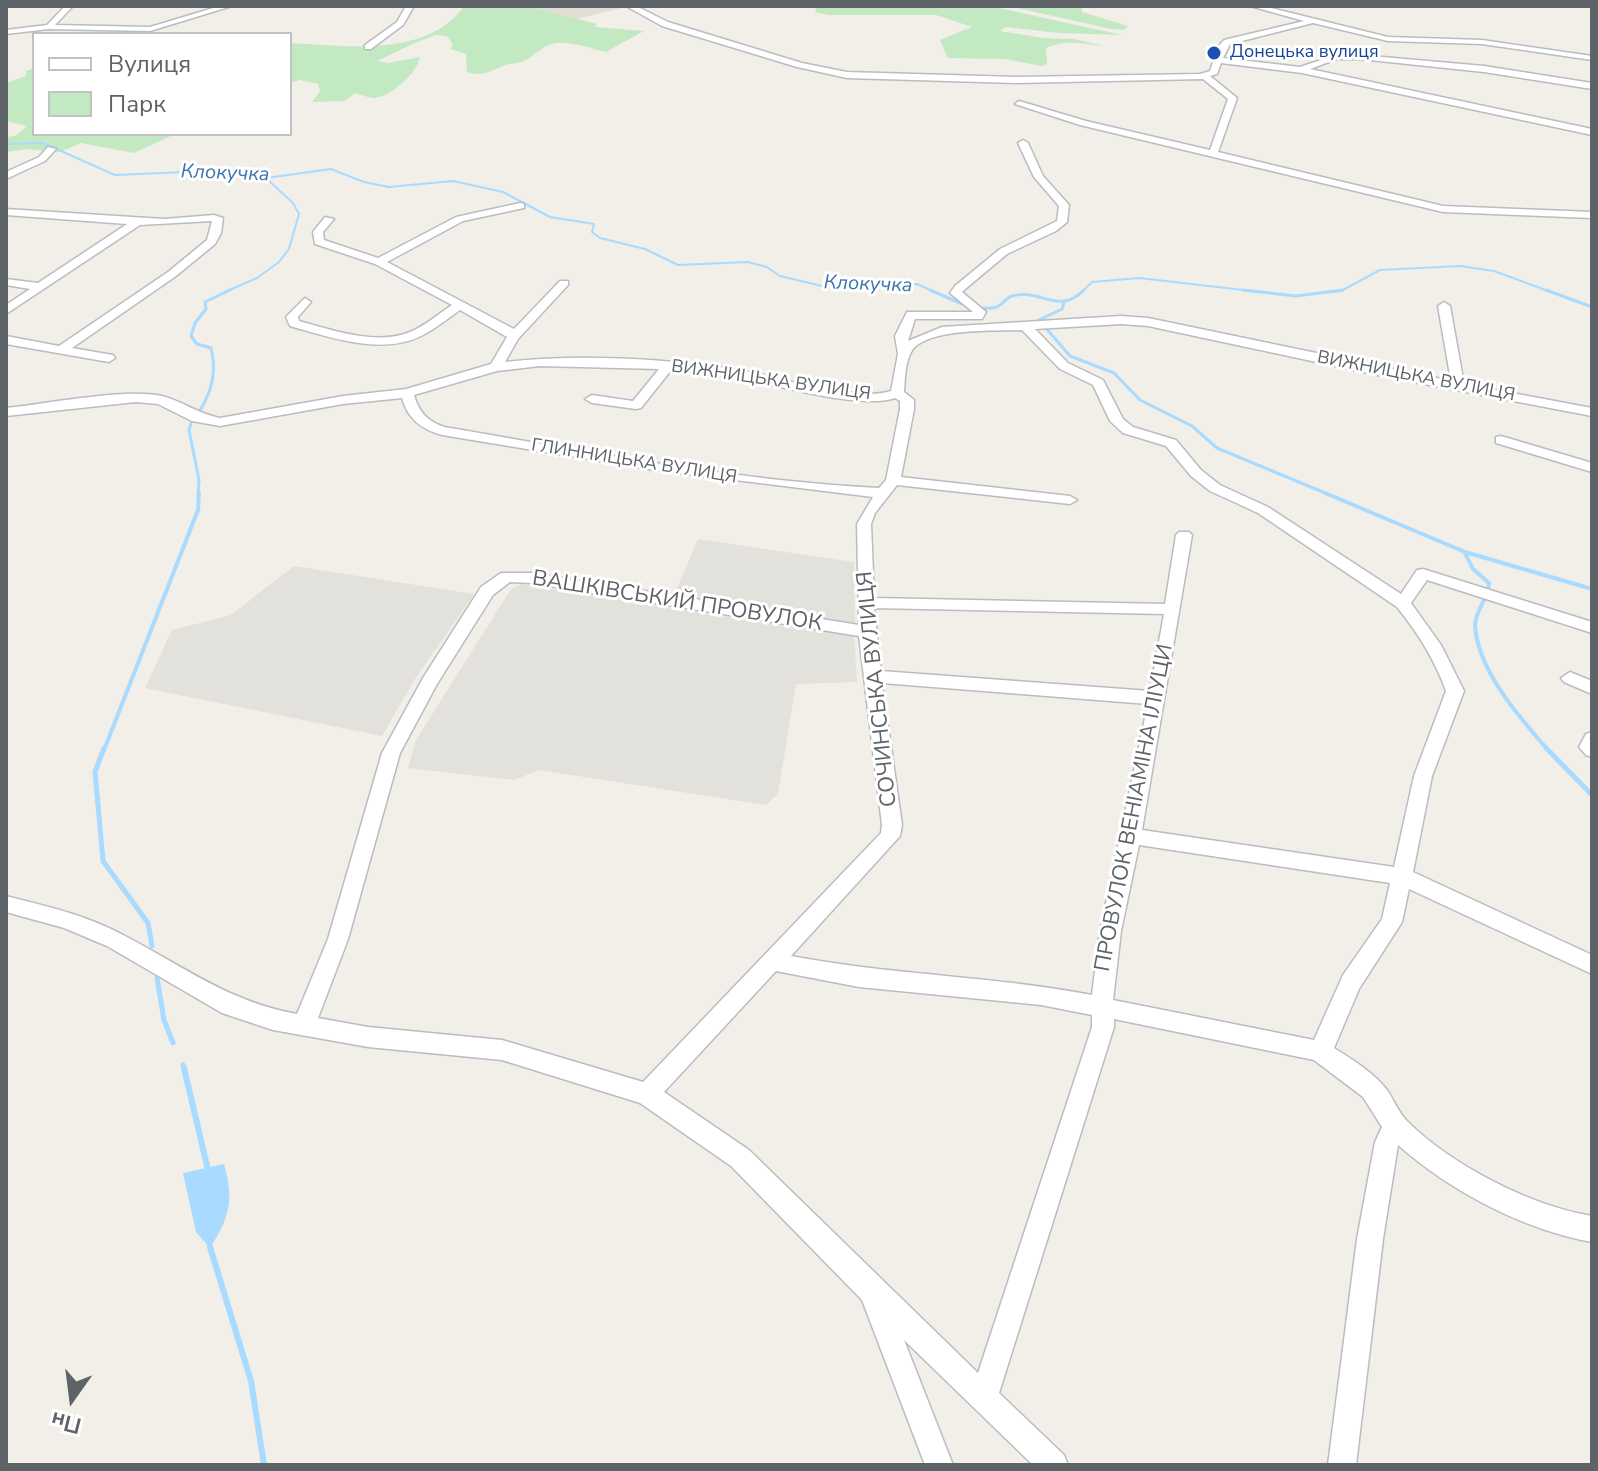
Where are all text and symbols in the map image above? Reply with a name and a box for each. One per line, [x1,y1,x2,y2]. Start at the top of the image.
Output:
legend [32,32,292,136]
place label: Донецька вулиця [1230,42,1379,64]
marker: Донецька вулиця [1205,44,1223,62]
text: Вулиця [108,48,191,80]
text: Парк [108,88,166,120]
water label: Клокучка [180,160,270,188]
water label: Клокучка [823,271,913,299]
street label: ВИЖНИЦЬКА ВУЛИЦЯ [1315,347,1517,407]
street label: ВИЖНИЦЬКА ВУЛИЦЯ [670,356,872,406]
street label: ГЛИННИЦЬКА ВУЛИЦЯ [530,435,738,489]
street label: ВАШКІВСЬКИЙ ПРОВУЛОК [530,566,824,638]
street label: СОЧИНСЬКА ВУЛИЦЯ [852,570,904,808]
street label: ПРОВУЛОК ВЕНІАМІНА ІЛІУЦИ [1090,642,1180,974]
north arrow [32,1359,112,1439]
text: Пн [48,1404,85,1441]

